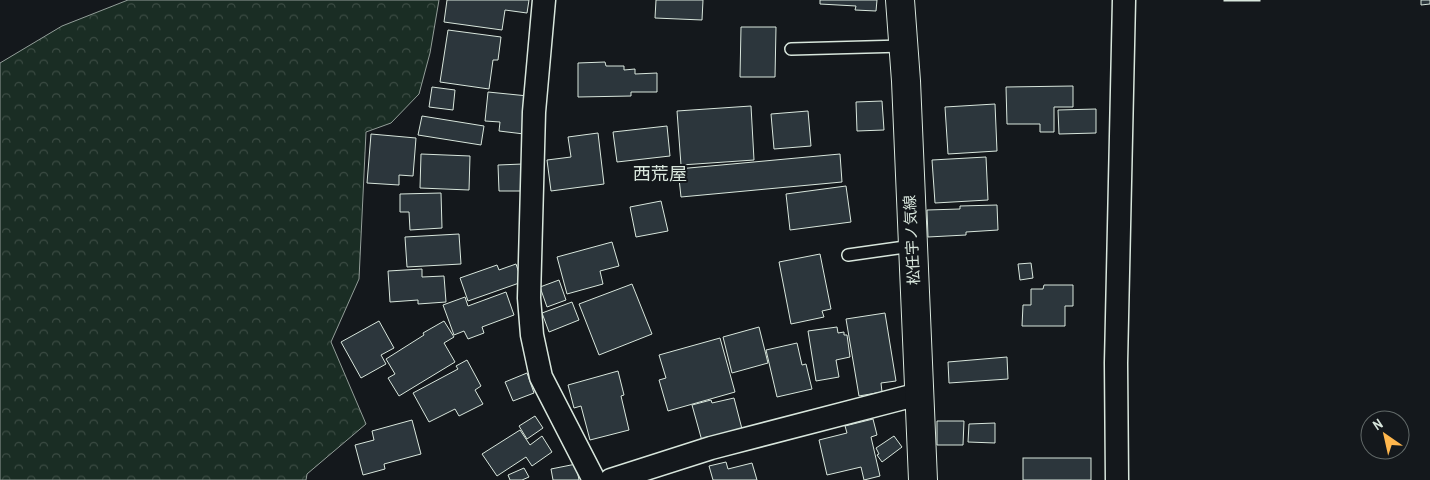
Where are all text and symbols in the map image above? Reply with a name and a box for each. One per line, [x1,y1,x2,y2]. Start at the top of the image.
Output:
district label: 西荒屋 [633,161,687,186]
street label: 松任宇ノ気線 [899,195,924,286]
north arrow [1360,410,1410,460]
text: N [1369,414,1386,434]

